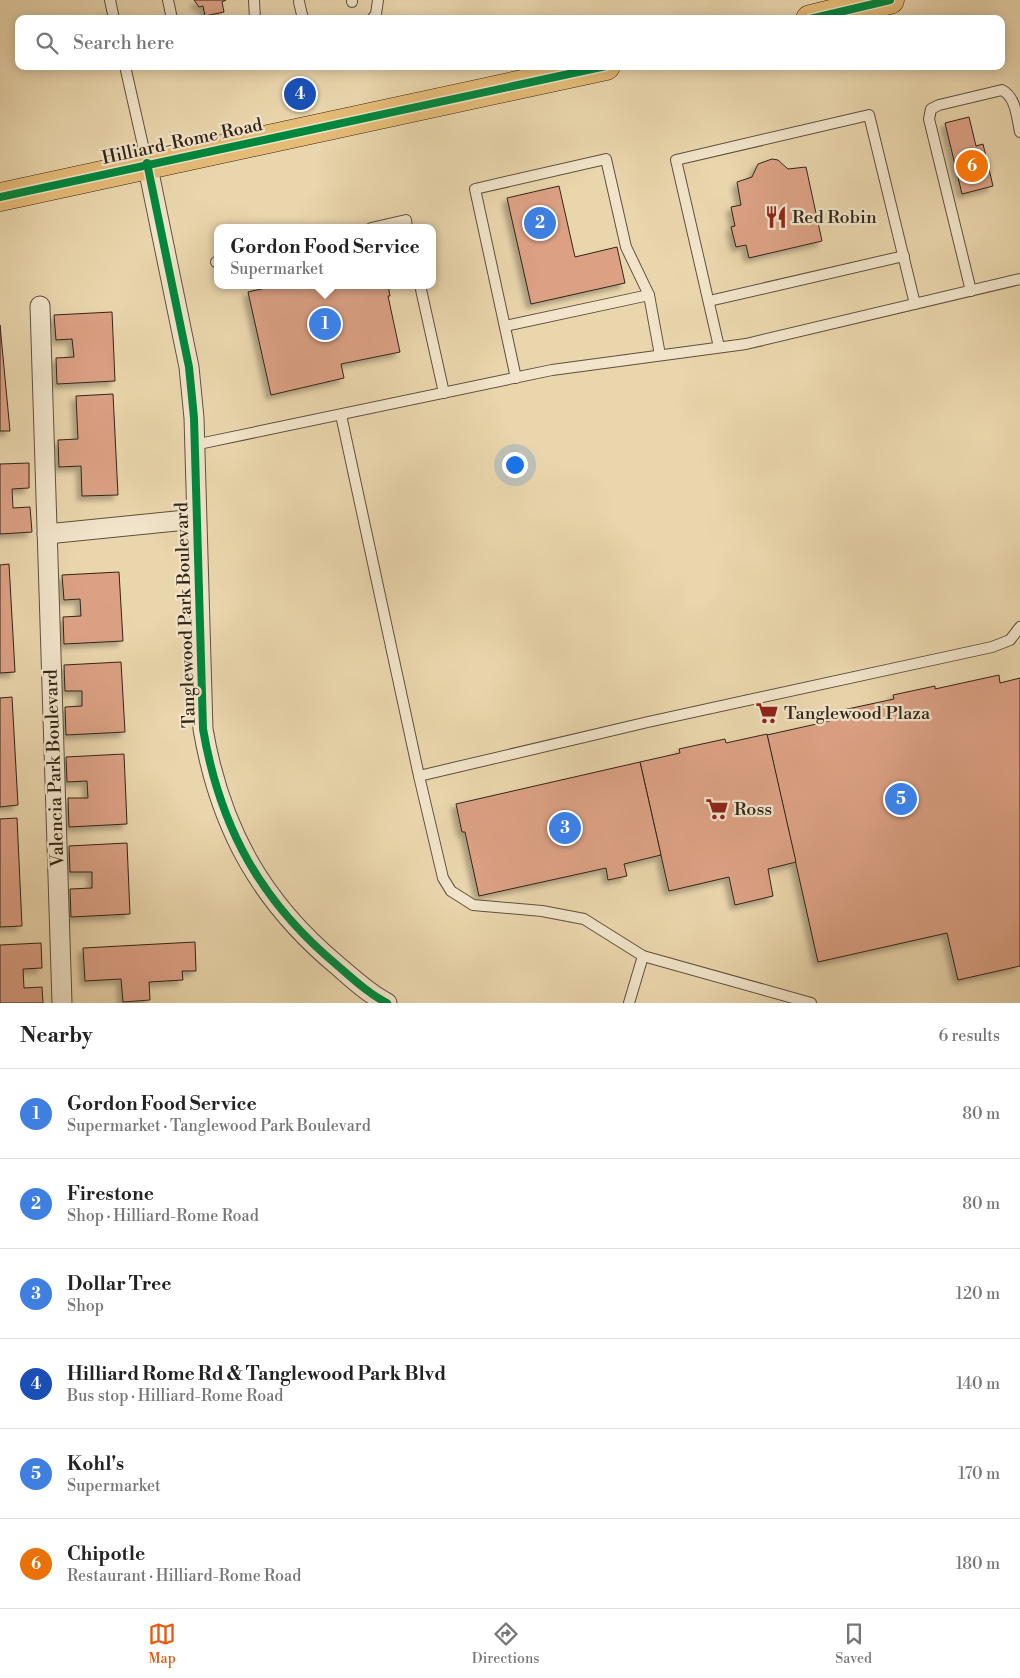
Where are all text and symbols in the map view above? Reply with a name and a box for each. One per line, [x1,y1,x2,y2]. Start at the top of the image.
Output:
search box [15,15,1005,70]
icon: search [33,29,61,57]
text: Search here [73,31,174,55]
pin: 4 [284,75,316,113]
street label: Hilliard-Rome Road [100,113,265,170]
pin: 6 [956,147,988,185]
pin: 2 [524,204,556,242]
restaurant icon: Red Robin [763,204,789,230]
place label: Red Robin [792,206,877,229]
popup [214,224,436,289]
text: Gordon Food Service [230,235,420,259]
text: Supermarket [230,259,324,279]
pin: 1 [309,305,341,343]
your location [502,452,528,478]
street label: Tanglewood Park Boulevard [170,501,201,728]
street label: Valencia Park Boulevard [40,668,69,868]
supermarket icon: Tanglewood Plaza [754,700,780,726]
place label: Tanglewood Plaza [784,702,931,725]
pin: 5 [885,780,917,818]
supermarket icon: Ross [704,796,730,822]
place label: Ross [734,798,772,821]
pin: 3 [549,809,581,847]
text: Nearby [20,1023,93,1049]
text: 6 results [939,1026,1000,1046]
text: Gordon Food Service [67,1092,257,1116]
text: 1 [32,1104,40,1124]
text: 80 m [962,1104,1000,1124]
text: Supermarket · Tanglewood Park Boulevard [67,1116,371,1136]
text: Firestone [67,1182,154,1206]
text: 2 [31,1194,41,1214]
text: 80 m [962,1194,1000,1214]
text: Shop · Hilliard-Rome Road [67,1206,259,1226]
text: Dollar Tree [67,1272,172,1296]
text: 3 [31,1284,41,1304]
text: 120 m [956,1284,1000,1304]
text: Shop [67,1296,104,1316]
text: Hilliard Rome Rd & Tanglewood Park Blvd [67,1362,446,1386]
text: 4 [31,1374,41,1394]
text: 140 m [956,1374,1000,1394]
text: Bus stop · Hilliard-Rome Road [67,1386,283,1406]
text: Kohl's [67,1452,124,1476]
text: 5 [31,1464,41,1484]
text: 170 m [958,1464,1000,1484]
text: Supermarket [67,1476,161,1496]
text: Chipotle [67,1542,145,1566]
text: 6 [31,1554,41,1574]
text: 180 m [956,1554,1000,1574]
text: Restaurant · Hilliard-Rome Road [67,1566,301,1586]
tab: Map [148,1620,176,1668]
tab: Directions [472,1620,539,1668]
tab: Saved [835,1620,872,1668]

